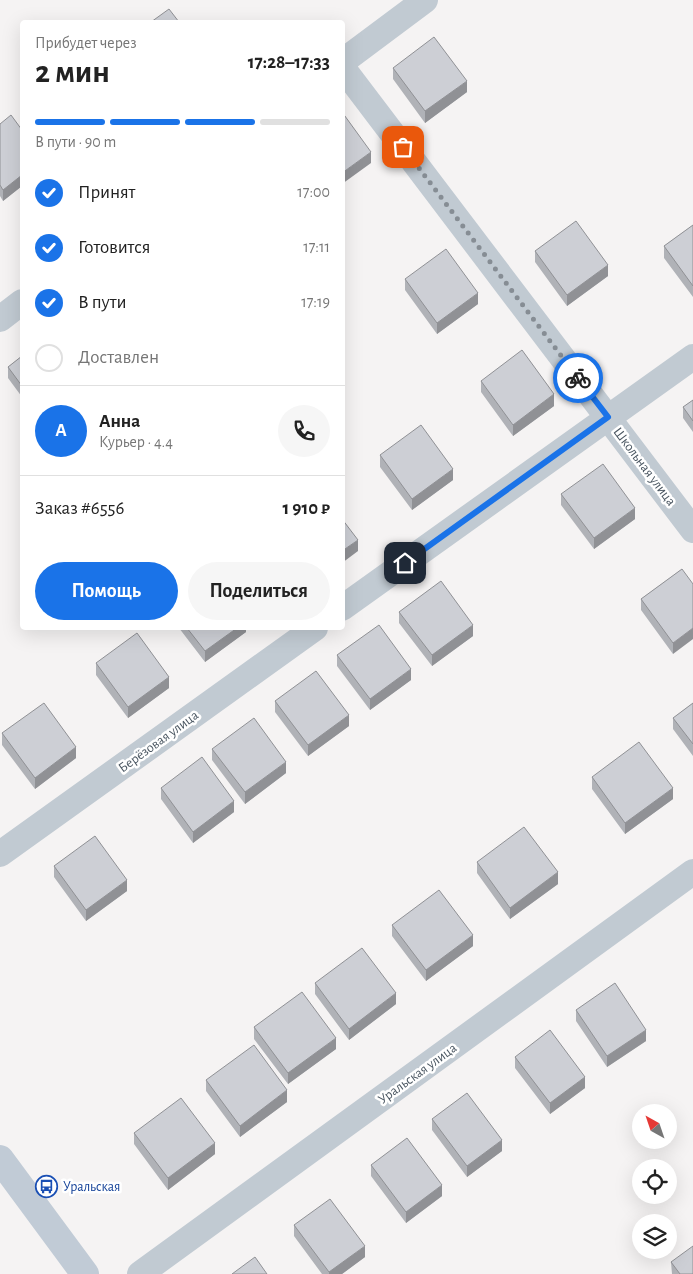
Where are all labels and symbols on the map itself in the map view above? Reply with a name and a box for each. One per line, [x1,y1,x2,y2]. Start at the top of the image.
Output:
pin [382,126,424,168]
courier [553,353,603,403]
street label: Школьная улица [610,425,678,509]
pin [384,542,426,584]
street label: Берёзовая улица [116,708,202,775]
street label: Уральская улица [376,1040,460,1107]
north arrow [632,1104,678,1149]
bus stop icon: Уральская [35,1174,59,1198]
place label: Уральская [63,1180,120,1194]

